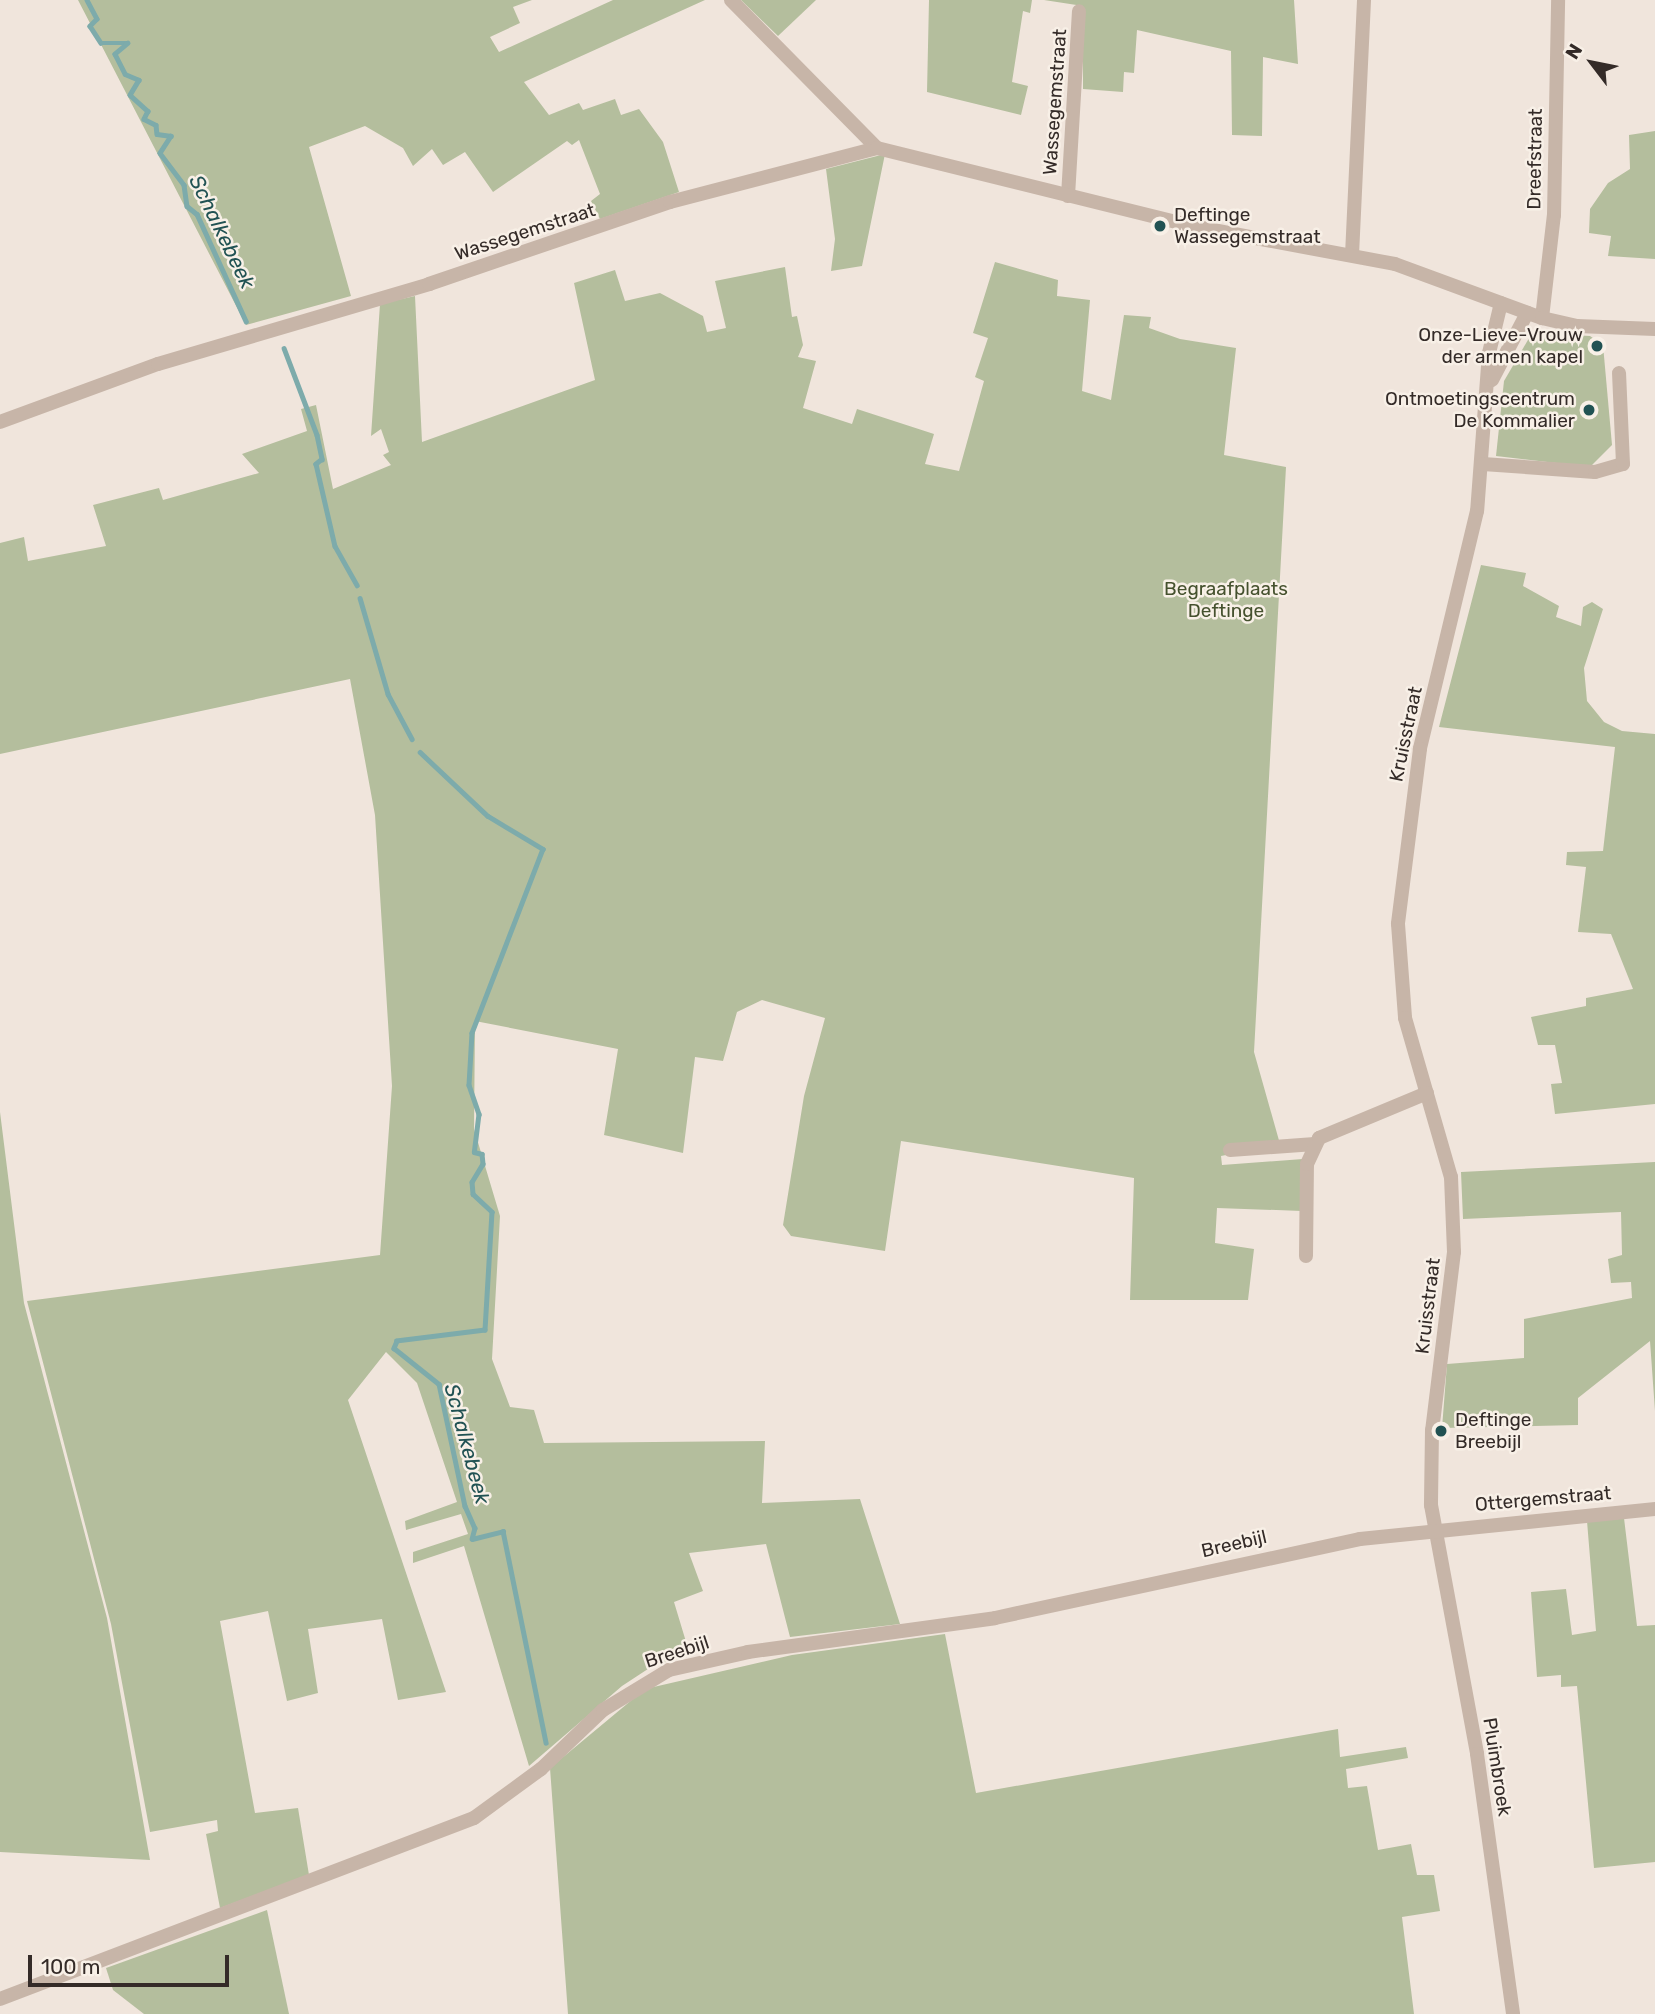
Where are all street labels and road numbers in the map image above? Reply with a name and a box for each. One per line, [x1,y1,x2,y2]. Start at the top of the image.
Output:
street label: Wassegemstraat [1039,28,1071,176]
street label: Dreefstraat [1523,108,1547,210]
street label: Wassegemstraat [452,198,598,266]
street label: Kruisstraat [1385,684,1427,784]
street label: Kruisstraat [1411,1257,1445,1355]
street label: Ottergemstraat [1474,1482,1612,1516]
street label: Breebijl [1199,1525,1269,1563]
street label: Breebijl [642,1631,712,1673]
street label: Pluimbroek [1478,1716,1516,1818]

